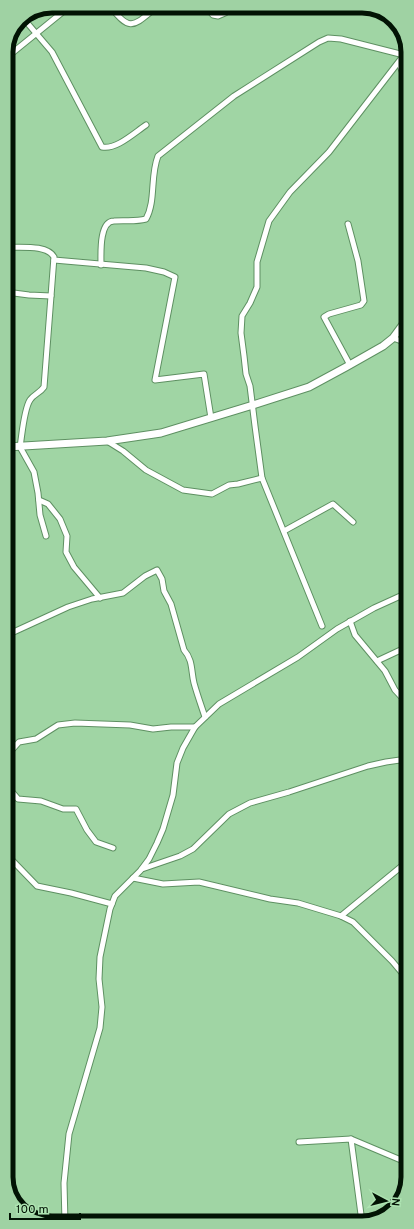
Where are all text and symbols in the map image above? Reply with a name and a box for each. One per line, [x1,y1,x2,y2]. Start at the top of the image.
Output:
north arrow [366,1181,406,1221]
scale bar [10,1195,80,1221]
text: N [388,1197,402,1207]
text: 100 m [16,1202,49,1218]

